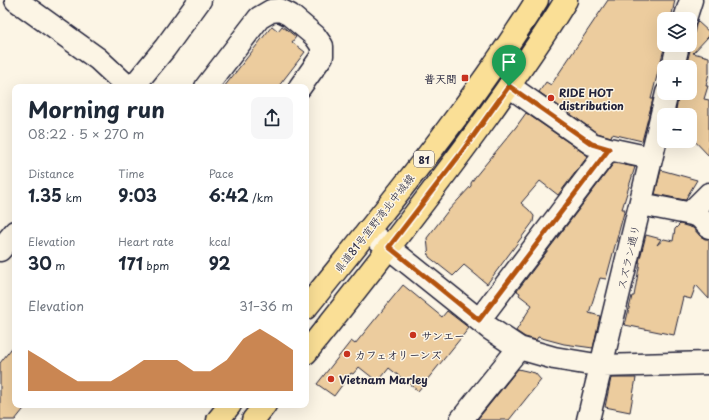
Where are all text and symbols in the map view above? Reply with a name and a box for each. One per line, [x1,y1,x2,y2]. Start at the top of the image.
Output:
map controls [657,12,697,148]
button: layers [657,12,697,52]
pin [492,45,526,86]
icon: arrive [498,51,520,73]
button: + [657,60,697,100]
place label: 普天間 [424,70,457,87]
marker: 普天間 [460,73,470,83]
place label: RIDE HOT distribution [559,84,624,114]
text: Morning run [28,92,165,125]
marker: RIDE HOT distribution [546,93,556,103]
button: share [251,97,293,139]
button: − [657,108,697,148]
text: 08:22 · 5 × 270 m [28,124,144,143]
road number: 81 [414,151,434,167]
text: Distance [28,165,74,182]
text: Time [118,165,144,182]
text: Pace [209,165,233,182]
street label: 県道81号宜野湾北中城線 [330,170,418,276]
text: 1.35 [28,182,62,208]
text: 9:03 [118,182,157,208]
text: 6:42 [209,182,249,208]
text: km [62,189,82,206]
text: /km [249,189,273,206]
street label: スズラン通り [612,223,644,291]
text: Elevation [28,233,75,250]
text: Heart rate [118,233,174,250]
text: kcal [209,233,231,250]
text: 30 [28,250,52,276]
text: 171 [118,250,143,276]
text: 92 [209,250,230,276]
text: m [52,257,65,274]
text: bpm [143,257,169,274]
text: Elevation [28,296,84,315]
text: 31–36 m [239,296,293,315]
place label: サンエー [421,327,465,344]
marker: サンエー [408,330,418,340]
place label: カフェオリーンズ [355,346,441,363]
marker: カフェオリーンズ [342,349,352,359]
place label: Vietnam Marley [339,371,428,388]
marker: Vietnam Marley [326,374,336,384]

